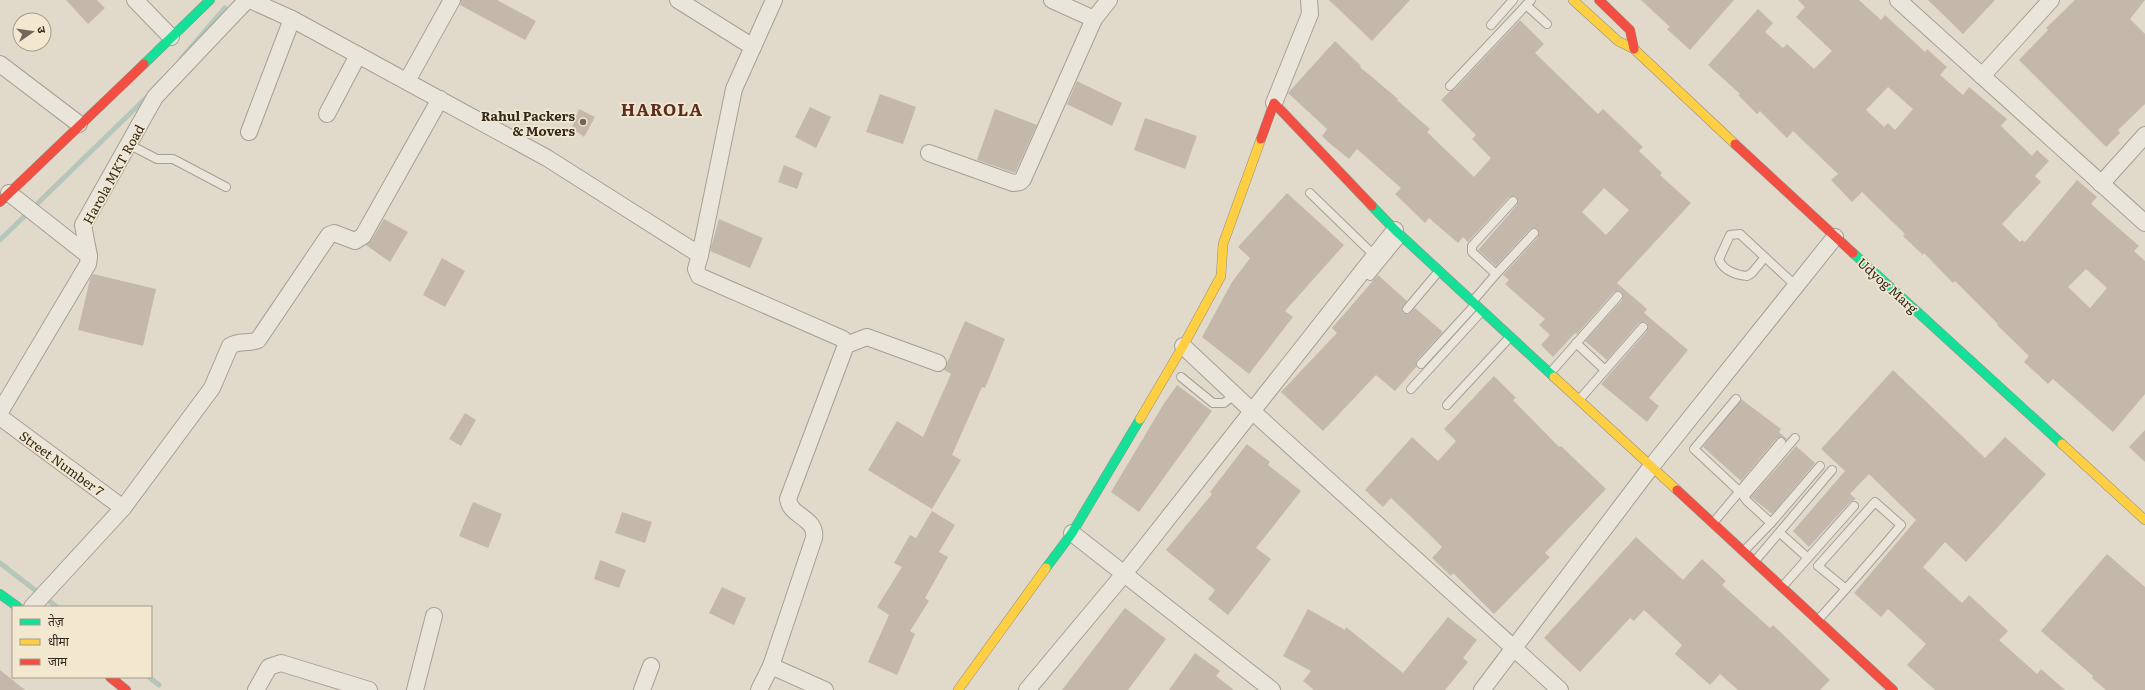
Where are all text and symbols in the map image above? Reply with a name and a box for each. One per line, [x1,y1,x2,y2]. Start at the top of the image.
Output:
north arrow [12,12,52,52]
text: उ [34,25,51,35]
district label: HAROLA [621,96,703,121]
place label: Rahul Packers & Movers [481,106,576,140]
marker: Rahul Packers & Movers [578,117,588,127]
street label: Harola MKT Road [78,121,148,227]
street label: Udyog Marg [1854,253,1923,318]
street label: Street Number 7 [16,426,109,500]
legend [12,606,152,678]
text: तेज़ [48,612,65,630]
text: धीमा [48,632,70,650]
text: जाम [48,652,68,670]

